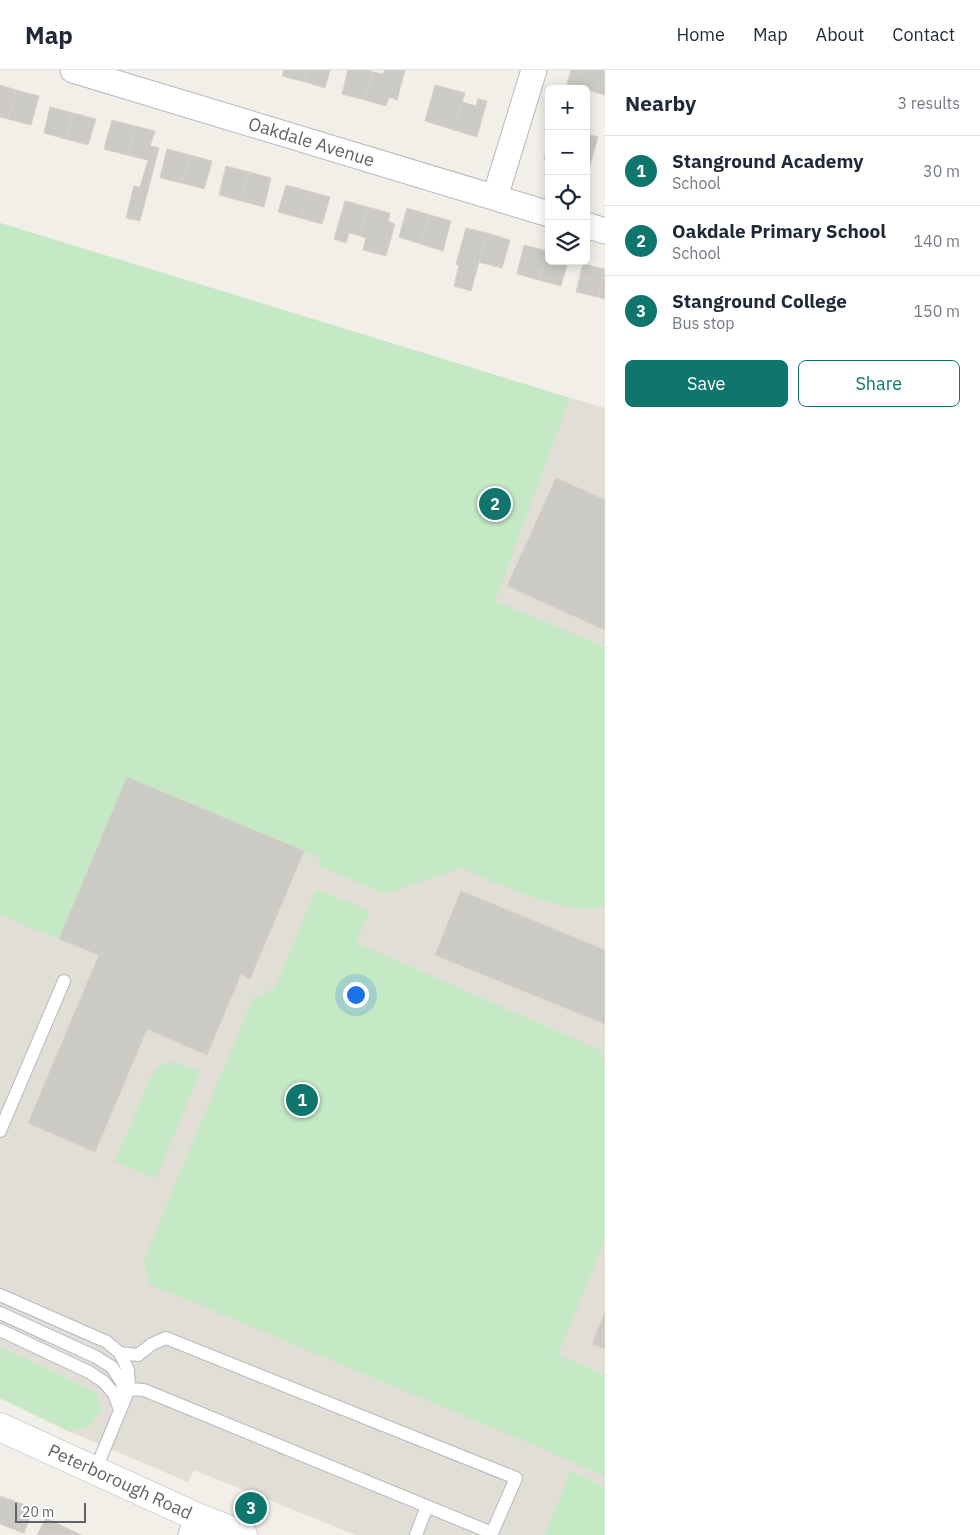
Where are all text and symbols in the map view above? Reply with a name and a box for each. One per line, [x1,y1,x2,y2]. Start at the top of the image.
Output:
text: Map [25,19,73,51]
text: Home [677,23,725,46]
text: Map [753,23,788,46]
text: About [816,23,864,46]
text: Contact [892,23,955,46]
map controls [545,85,590,265]
button: + [545,85,590,130]
text: Nearby [625,89,696,117]
text: 3 results [897,93,960,113]
street label: Oakdale Avenue [246,112,378,172]
button: − [545,130,590,175]
text: Stanground Academy [672,149,864,173]
text: 1 [636,161,646,181]
text: 30 m [923,161,960,181]
text: School [672,173,721,193]
button: locate [545,175,590,220]
text: Oakdale Primary School [672,219,886,243]
button: layers [545,220,590,265]
text: 2 [636,231,646,251]
text: 140 m [913,231,960,251]
text: School [672,243,721,263]
text: Stanground College [672,289,847,313]
text: 3 [636,301,646,321]
text: 150 m [913,301,960,321]
text: Bus stop [672,313,735,333]
button: Save [625,360,788,407]
button: Share [798,360,960,407]
pin: 2 [479,485,511,523]
your location [343,982,369,1008]
pin: 1 [286,1081,318,1119]
street label: Peterborough Road [45,1439,196,1524]
pin: 3 [235,1489,267,1527]
scale bar [15,1500,86,1523]
text: 20 m [22,1503,54,1521]

